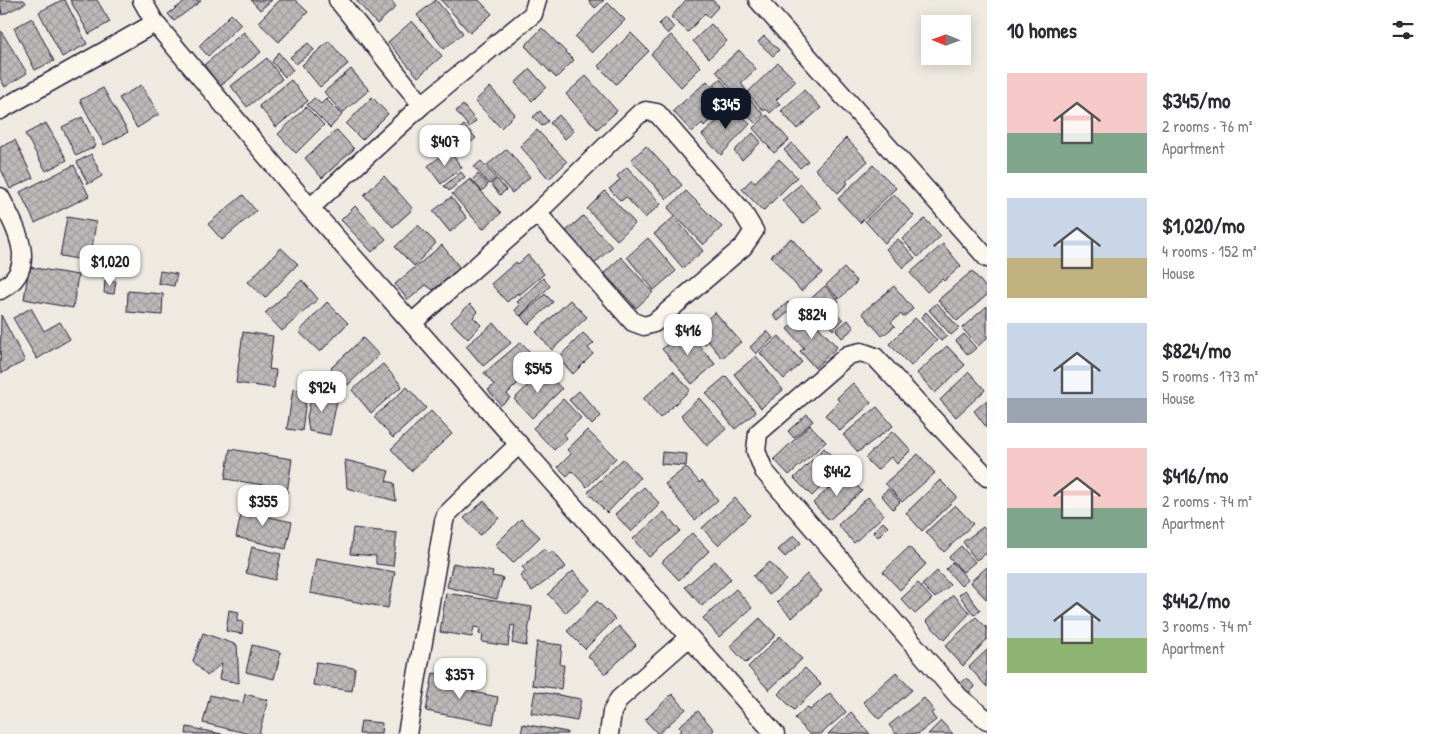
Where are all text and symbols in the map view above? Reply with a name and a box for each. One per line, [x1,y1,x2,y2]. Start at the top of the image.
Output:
north arrow [921,15,971,65]
map controls [921,15,971,65]
text: 10 homes [1007,16,1077,45]
icon: filters [1389,16,1417,44]
text: $345/mo [1162,86,1230,115]
pin: $345 [696,88,756,130]
text: $345 [712,93,740,115]
icon: home [1047,93,1107,153]
text: 2 rooms · 76 m² [1162,115,1252,137]
pin: $407 [415,124,475,167]
text: $407 [430,130,460,152]
text: Apartment [1162,137,1225,159]
text: $1,020/mo [1162,211,1245,240]
icon: home [1047,218,1107,278]
text: 4 rooms · 152 m² [1162,240,1257,262]
pin: $1,020 [69,244,151,287]
text: $1,020 [91,250,129,272]
text: House [1162,262,1195,284]
pin: $824 [782,298,842,340]
text: $824 [798,303,826,325]
pin: $416 [658,314,718,356]
text: $416 [675,319,701,341]
text: $824/mo [1162,336,1231,365]
icon: home [1047,343,1107,403]
pin: $545 [508,352,568,394]
text: $545 [524,357,552,379]
text: 5 rooms · 173 m² [1162,365,1258,387]
pin: $924 [292,370,352,413]
text: $924 [308,376,336,398]
text: House [1162,387,1195,409]
pin: $442 [807,454,867,497]
text: $442 [823,460,851,482]
text: $416/mo [1162,461,1228,490]
icon: home [1047,468,1107,528]
pin: $355 [233,484,293,527]
text: $355 [249,490,277,512]
text: 2 rooms · 74 m² [1162,490,1252,512]
text: Apartment [1162,512,1225,534]
text: $442/mo [1162,586,1230,615]
icon: home [1047,593,1107,653]
text: 3 rooms · 74 m² [1162,615,1252,637]
text: Apartment [1162,637,1225,659]
pin: $357 [430,658,490,700]
text: $357 [445,663,475,685]

